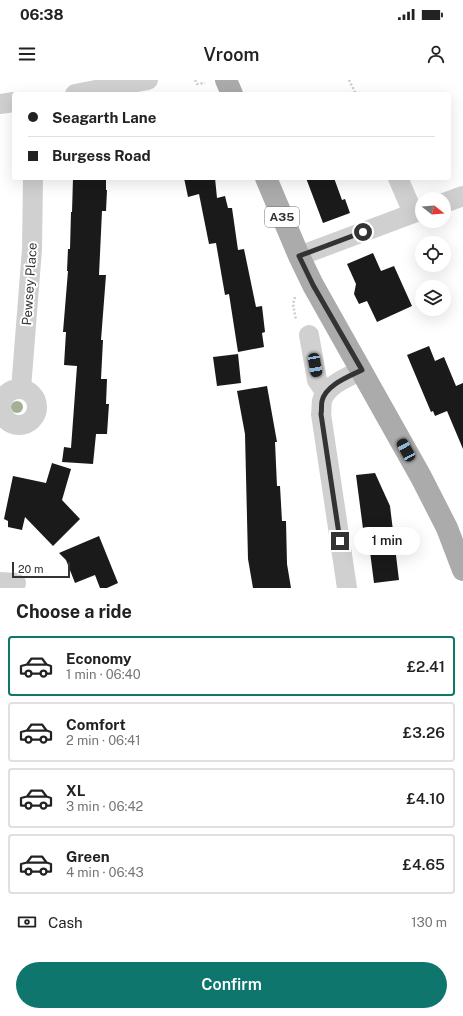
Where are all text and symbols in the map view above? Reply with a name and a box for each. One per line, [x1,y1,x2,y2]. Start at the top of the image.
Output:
text: 06:38 [20,6,64,23]
icon: menu [16,43,38,65]
icon: person [425,43,447,65]
text: Vroom [204,44,259,65]
text: Seagarth Lane [52,109,156,126]
text: Burgess Road [52,147,151,164]
north arrow [415,192,451,228]
map controls [415,192,451,316]
road number: A35 [265,207,299,227]
route start [354,223,372,241]
button: locate [415,236,451,272]
street label: Pewsey Place [19,242,40,326]
button: layers [415,280,451,316]
car [307,352,323,378]
car [395,437,417,463]
callout: 1 min [354,527,420,555]
route end [331,532,349,550]
text: 1 min [372,533,402,548]
scale bar [12,560,70,579]
text: 20 m [18,563,43,575]
text: Choose a ride [16,601,132,622]
icon: car [18,648,54,684]
text: Economy [66,650,131,667]
text: £2.41 [407,658,445,675]
text: 1 min · 06:40 [66,667,141,682]
icon: car [18,714,54,750]
text: Comfort [66,716,126,733]
text: £3.26 [403,724,445,741]
text: 2 min · 06:41 [66,733,140,748]
icon: car [18,780,54,816]
text: XL [66,782,85,799]
text: £4.10 [406,790,445,807]
text: 3 min · 06:42 [66,799,143,814]
icon: car [18,846,54,882]
text: Green [66,848,110,865]
text: £4.65 [403,856,445,873]
text: 4 min · 06:43 [66,865,144,880]
icon: cash [16,911,38,933]
text: Cash [48,914,83,931]
text: 130 m [411,915,447,930]
button: Confirm [16,962,447,1008]

